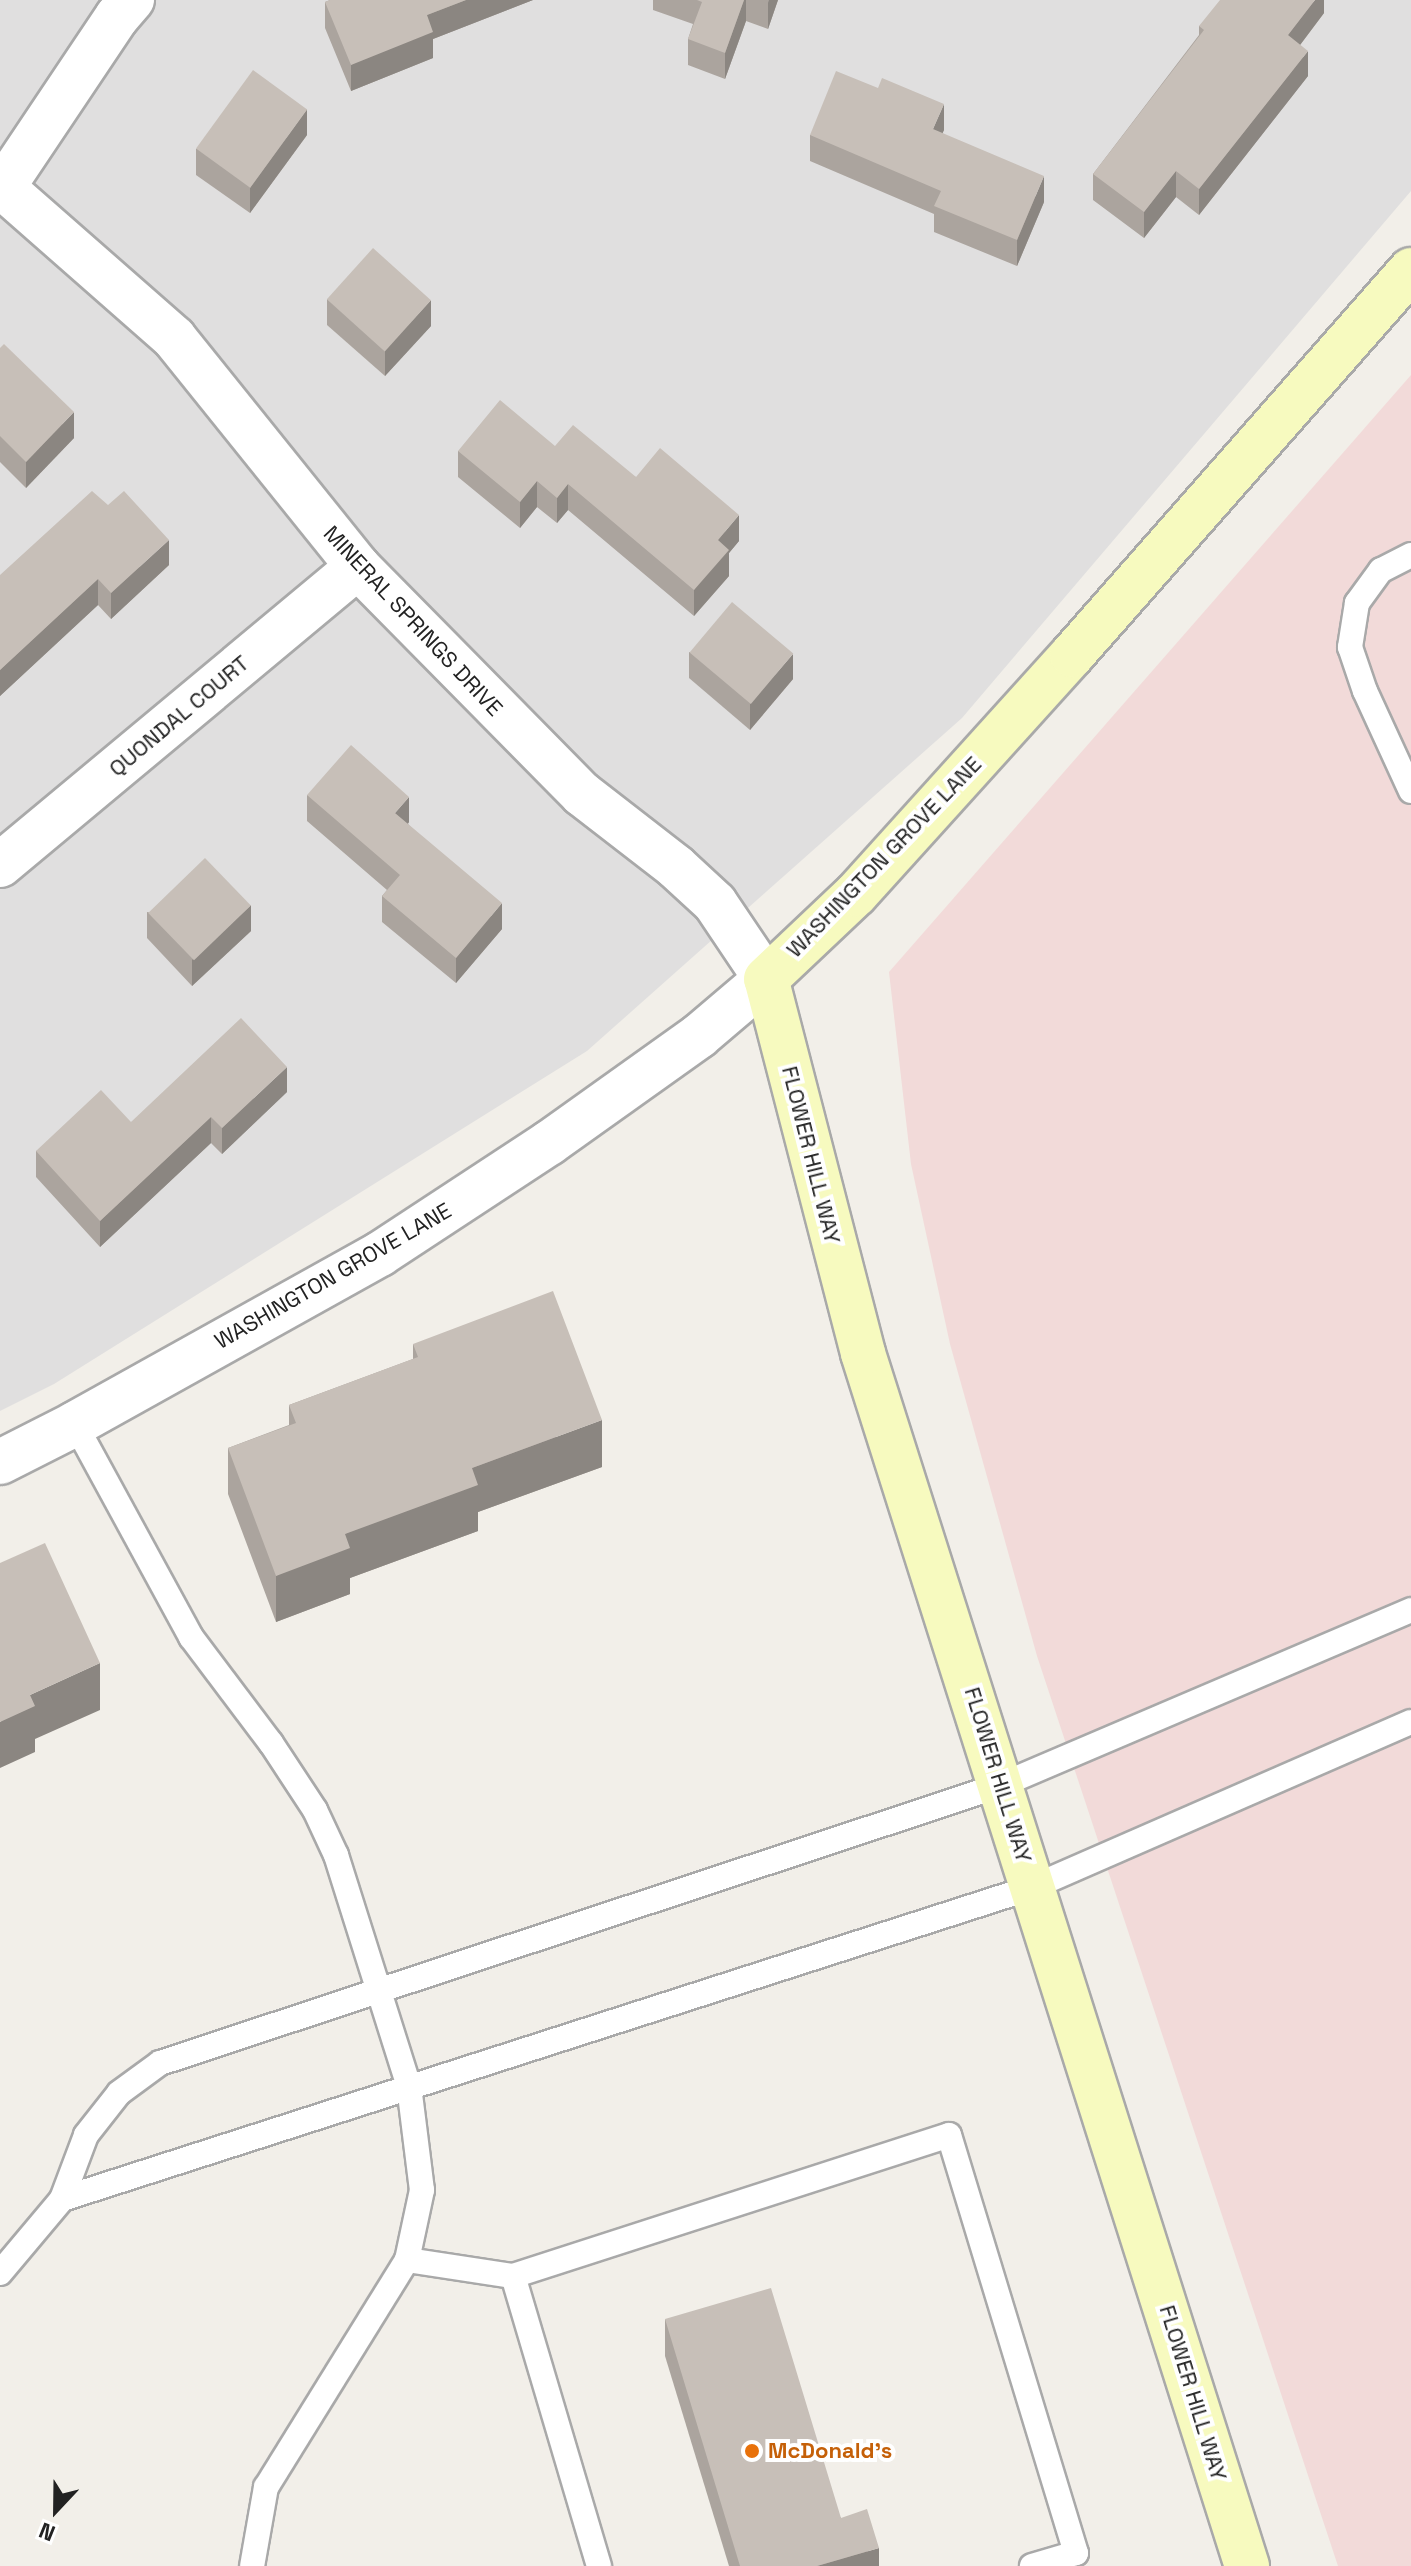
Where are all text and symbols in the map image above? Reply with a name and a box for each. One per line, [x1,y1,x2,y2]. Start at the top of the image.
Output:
street label: MINERAL SPRINGS DRIVE [318,520,508,722]
street label: QUONDAL COURT [104,650,254,782]
street label: WASHINGTON GROVE LANE [781,751,987,963]
street label: FLOWER HILL WAY [776,1063,846,1247]
street label: WASHINGTON GROVE LANE [210,1197,456,1355]
street label: FLOWER HILL WAY [959,1684,1037,1866]
street label: FLOWER HILL WAY [1154,2302,1232,2484]
place label: McDonald's [768,2438,892,2464]
marker: McDonald's [743,2442,761,2460]
north arrow [16,2470,96,2550]
text: N [35,2517,59,2548]

